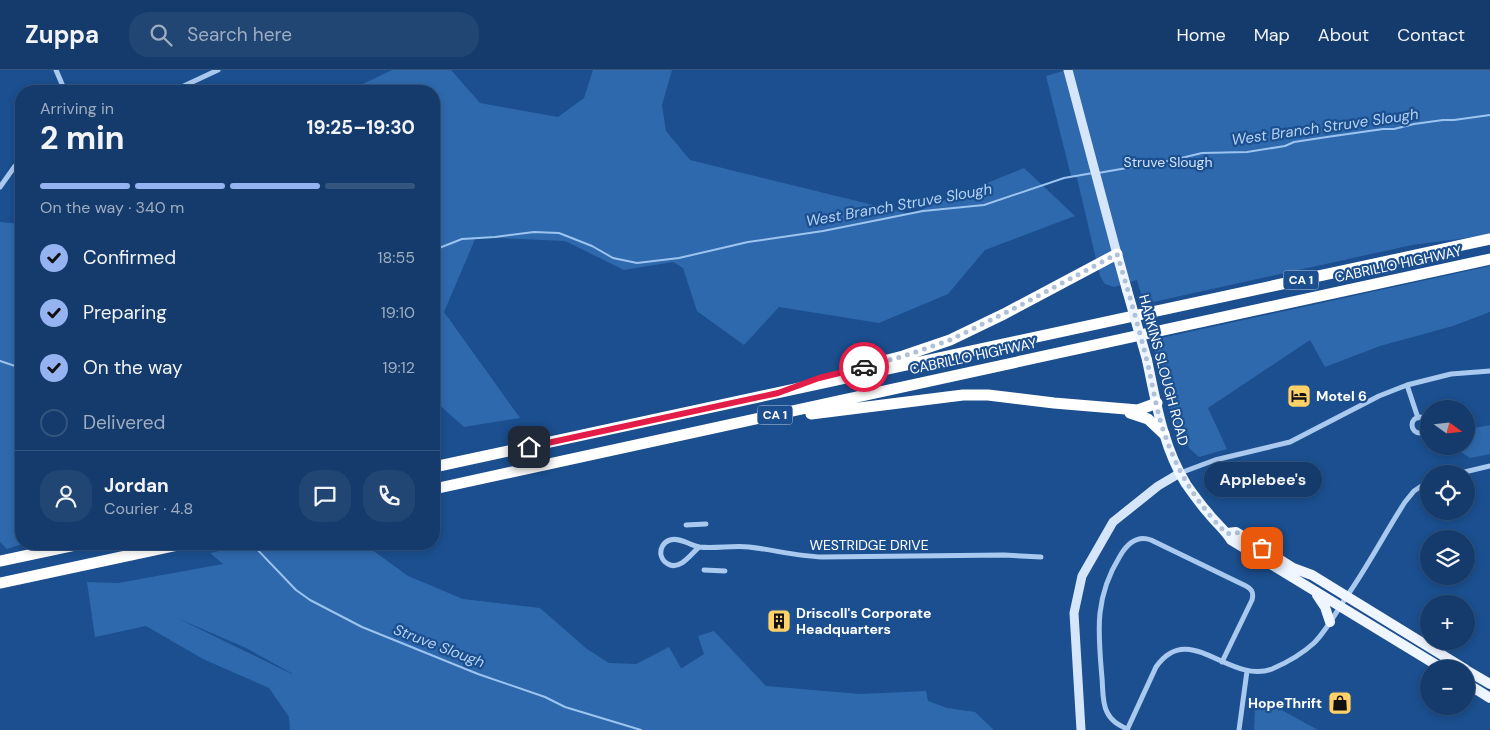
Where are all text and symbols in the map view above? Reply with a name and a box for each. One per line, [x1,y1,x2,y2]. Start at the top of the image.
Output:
search box [129,12,479,57]
text: Zuppa [25,19,99,50]
icon: search [147,21,175,49]
text: Search here [187,22,292,47]
text: Home [1176,23,1226,47]
text: Map [1254,23,1290,47]
text: About [1318,23,1369,47]
text: Contact [1397,23,1465,47]
text: Arriving in [40,98,114,119]
water label: West Branch Struve Slough [1230,104,1420,150]
text: 19:25–19:30 [307,115,415,140]
text: 2 min [40,117,125,159]
park label: Struve Slough [1124,153,1212,171]
water label: West Branch Struve Slough [804,179,994,231]
text: On the way · 340 m [40,197,184,218]
street label: CABRILLO HIGHWAY [1333,242,1463,286]
icon: check [40,244,68,272]
text: Confirmed [83,245,176,270]
text: 18:55 [378,247,415,268]
road number: CA 1 [1284,270,1318,290]
street label: HARKINS SLOUGH ROAD [1135,292,1193,448]
icon: check [40,299,68,327]
text: Preparing [83,300,167,325]
text: 19:10 [381,302,415,323]
street label: CABRILLO HIGHWAY [908,334,1038,378]
courier [839,342,889,392]
icon: car [850,353,878,381]
icon: check [40,354,68,382]
text: On the way [83,355,183,380]
text: 19:12 [383,357,415,378]
hotel icon: Motel 6 [1286,383,1312,409]
place label: Motel 6 [1316,387,1367,405]
north arrow [1420,400,1475,455]
map controls [1420,400,1475,715]
road number: CA 1 [758,406,792,424]
text: Delivered [83,410,165,435]
pin [508,426,550,468]
icon: home [515,433,543,461]
callout: Applebee's [1203,463,1321,498]
button: locate [1420,465,1475,520]
text: Applebee's [1220,469,1306,490]
button: person [40,470,92,522]
button: chat [299,470,351,522]
button: phone [363,470,415,522]
text: Jordan [104,473,169,498]
text: Courier · 4.8 [104,498,193,519]
pin [1241,527,1283,569]
button: layers [1420,530,1475,585]
icon: bag [1248,534,1276,562]
street label: WESTRIDGE DRIVE [809,536,929,554]
button: + [1420,595,1475,650]
place label: Driscoll's Corporate Headquarters [796,604,931,638]
building icon: Driscoll's Corporate Headquarters [766,608,792,634]
water label: Struve Slough [391,619,488,673]
button: − [1420,660,1475,715]
shop icon: HopeThrift [1327,690,1353,716]
place label: HopeThrift [1248,694,1322,712]

